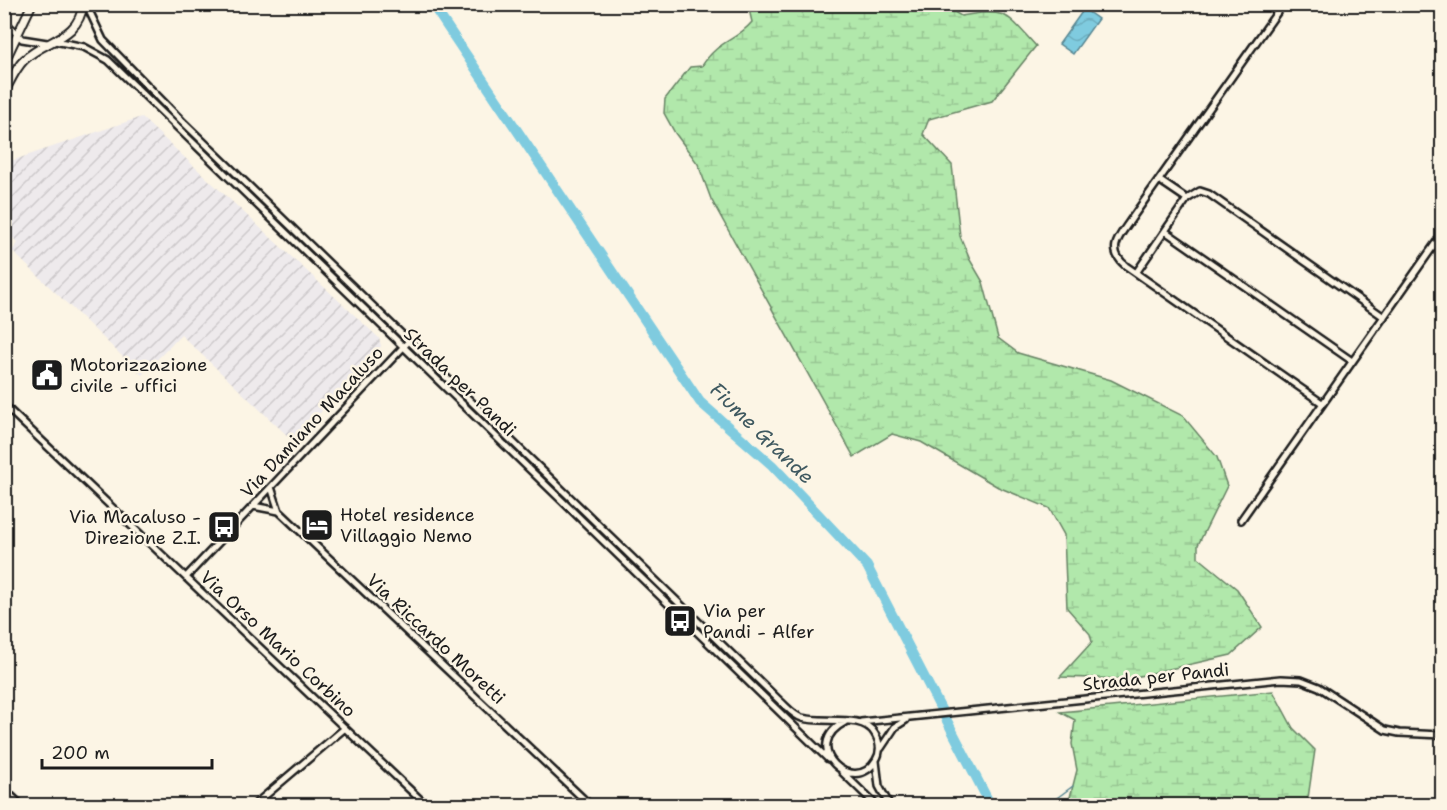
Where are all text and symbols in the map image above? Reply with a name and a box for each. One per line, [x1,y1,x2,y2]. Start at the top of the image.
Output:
street label: Strada per Pandi [399,322,521,442]
street label: Via Damiano Macaluso [235,341,389,503]
place label: Motorizzazione civile - uffici [70,353,207,398]
public building icon: Motorizzazione civile - uffici [29,357,65,393]
water label: Fiume Grande [704,377,820,489]
place label: Hotel residence Villaggio Nemo [340,503,475,548]
place label: Via Macaluso - Direzione Z.I. [69,505,201,550]
hotel icon: Hotel residence Villaggio Nemo [299,507,335,543]
bus stop icon: Via Macaluso - Direzione Z.I. [206,509,242,545]
street label: Via Orso Mario Corbino [195,565,361,723]
street label: Via Riccardo Moretti [362,568,510,710]
place label: Via per Pandi - Alfer [703,599,815,644]
bus stop icon: Via per Pandi - Alfer [662,603,698,639]
street label: Strada per Pandi [1081,657,1231,697]
scale bar [42,732,212,770]
text: 200 m [51,741,110,765]

